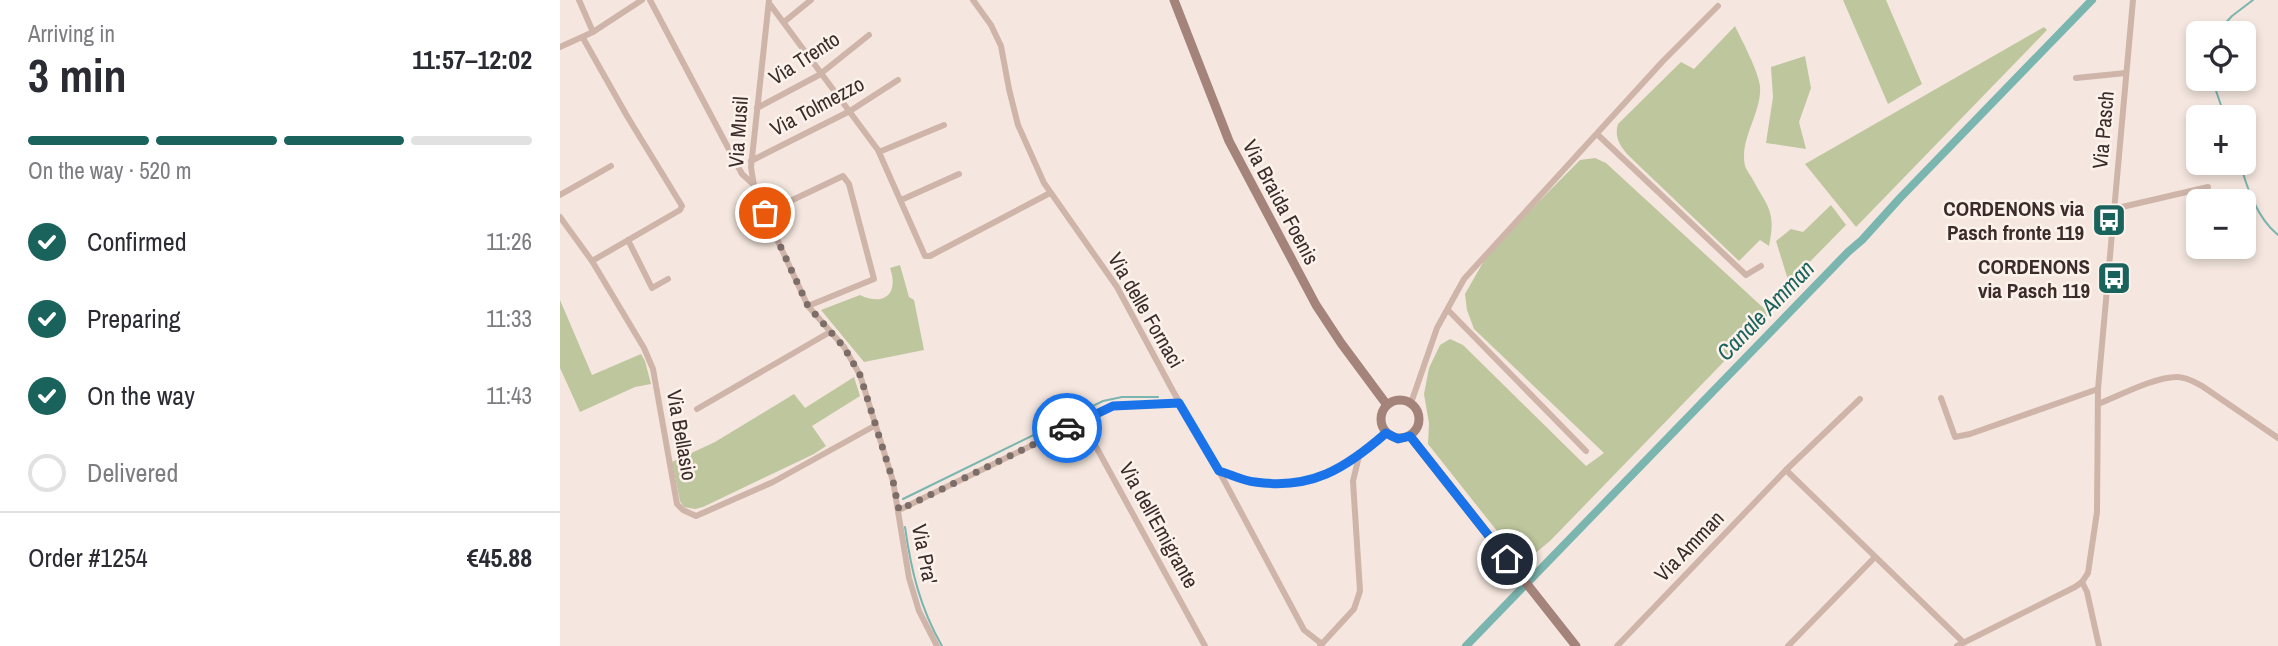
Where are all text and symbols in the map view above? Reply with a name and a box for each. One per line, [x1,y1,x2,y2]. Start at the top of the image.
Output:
text: Arriving in [28,18,115,49]
map controls [2186,21,2256,259]
button: locate [2186,21,2256,91]
street label: Via Trento [763,24,845,92]
text: 11:57–12:02 [412,42,532,77]
text: 3 min [28,44,127,106]
street label: Via Tolmezzo [765,69,869,143]
street label: Via Pasch [2085,90,2121,170]
street label: Via Musil [721,95,755,169]
button: + [2186,105,2256,175]
street label: Via Braida Foenis [1236,134,1326,270]
text: On the way · 520 m [28,155,192,186]
pin [735,183,795,243]
button: − [2186,189,2256,259]
icon: bag [746,194,784,232]
place label: CORDENONS via Pasch fronte 119 [1943,194,2084,247]
bus stop icon: CORDENONS via Pasch fronte 119 [2090,201,2128,239]
icon: check [28,223,66,261]
text: Confirmed [87,224,187,259]
text: 11:26 [486,226,532,257]
street label: Via delle Fornaci [1101,247,1191,373]
place label: CORDENONS via Pasch 119 [1978,252,2090,305]
water label: Canale Amman [1709,253,1821,367]
bus stop icon: CORDENONS via Pasch 119 [2095,259,2133,297]
icon: check [28,300,66,338]
text: Preparing [87,301,181,336]
text: 11:33 [486,303,532,334]
icon: check [28,377,66,415]
text: On the way [87,378,195,413]
text: 11:43 [486,380,532,411]
street label: Via Bellasio [660,387,704,483]
courier [1032,393,1102,463]
icon: car [1048,409,1086,447]
text: Delivered [87,455,178,490]
street label: Via dell'Emigrante [1112,457,1206,593]
street label: Via Amman [1648,504,1730,588]
street label: Via Pra' [905,522,945,586]
pin [1477,529,1537,589]
text: Order #1254 [28,540,148,575]
text: €45.88 [467,540,532,575]
icon: home [1488,540,1526,578]

